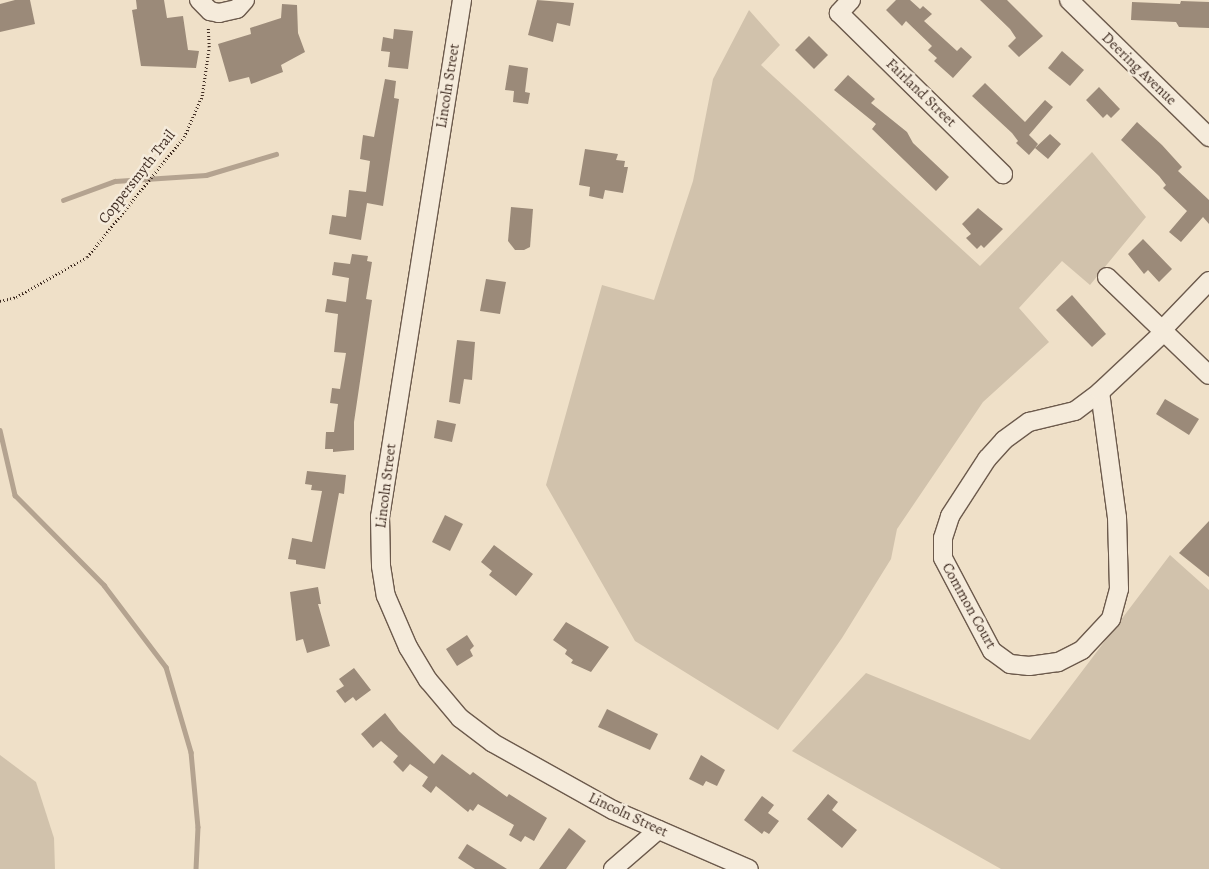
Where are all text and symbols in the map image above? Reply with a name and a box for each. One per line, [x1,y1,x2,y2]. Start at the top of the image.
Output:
street label: Deering Avenue [1098,29,1180,109]
street label: Lincoln Street [432,42,464,130]
street label: Fairland Street [882,55,960,131]
street label: Coppersmyth Trail [95,127,179,227]
street label: Lincoln Street [372,443,400,529]
street label: Common Court [938,560,1000,652]
street label: Lincoln Street [585,789,671,841]

